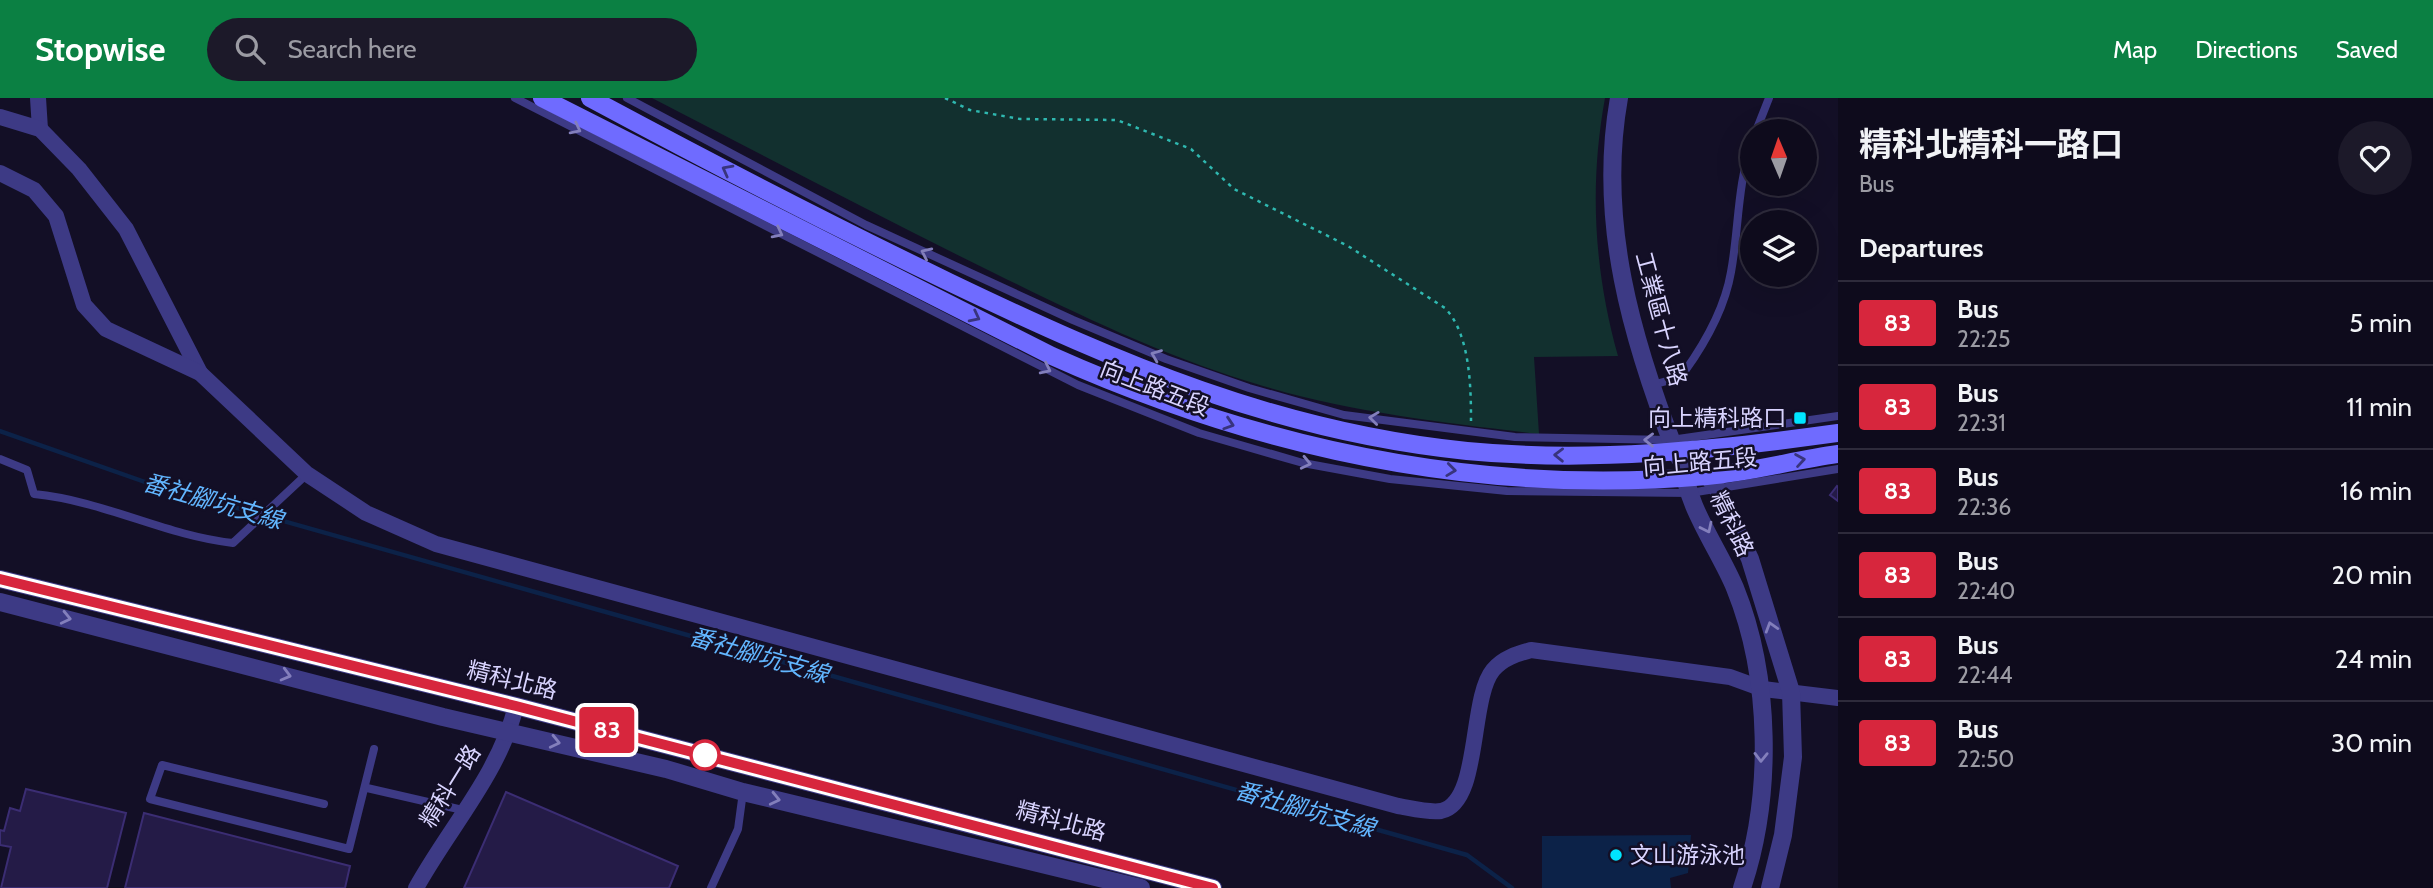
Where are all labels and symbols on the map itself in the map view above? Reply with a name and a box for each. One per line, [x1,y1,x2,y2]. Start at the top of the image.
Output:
north arrow [1740,119,1816,196]
one-way arrow [569,121,581,135]
one-way arrow [722,165,734,178]
one-way arrow [771,224,783,238]
one-way arrow [921,247,933,261]
street label: 工業區十八路 [1630,249,1692,389]
one-way arrow [968,309,980,323]
one-way arrow [1151,349,1163,363]
street label: 向上路五段 [1096,354,1214,422]
one-way arrow [1039,361,1051,375]
place label: 向上精科路口 [1648,404,1786,432]
marker: 向上精科路口 [1792,410,1808,426]
one-way arrow [1368,411,1380,426]
one-way arrow [1223,416,1235,430]
one-way arrow [1643,432,1654,447]
street label: 向上路五段 [1641,443,1759,481]
one-way arrow [1553,447,1564,463]
one-way arrow [1794,453,1805,468]
one-way arrow [1300,455,1312,469]
one-way arrow [1446,463,1457,478]
water label: 番社腳坑支線 [140,467,289,536]
street label: 精科路 [1704,487,1760,561]
one-way arrow [1698,521,1712,533]
one-way arrow [60,610,72,624]
water label: 番社腳坑支線 [686,621,835,690]
one-way arrow [1765,621,1780,633]
street label: 精科北路 [464,655,560,705]
one-way arrow [280,667,292,682]
line badge: 83 [576,707,638,753]
one-way arrow [549,733,561,748]
street label: 精科一路 [414,740,486,832]
unlabelled marker [690,740,720,770]
one-way arrow [1754,752,1769,763]
water label: 番社腳坑支線 [1232,775,1381,844]
one-way arrow [769,791,781,806]
street label: 精科北路 [1013,796,1109,846]
place label: 文山游泳池 [1630,841,1745,869]
marker: 文山游泳池 [1608,847,1624,863]

